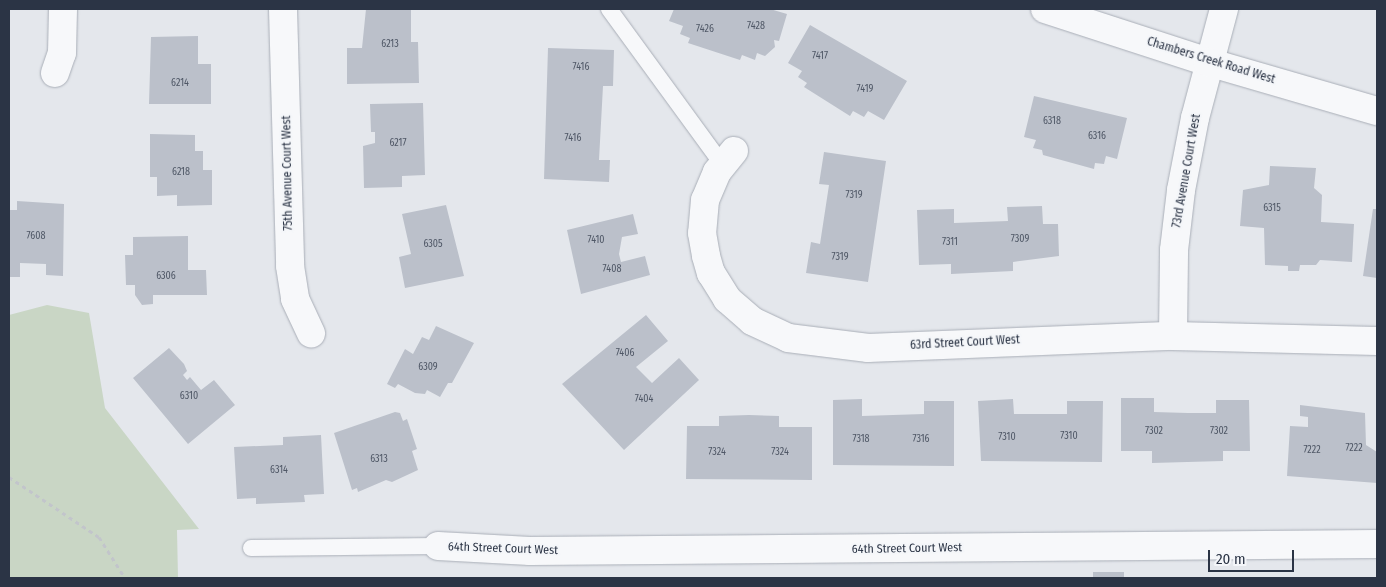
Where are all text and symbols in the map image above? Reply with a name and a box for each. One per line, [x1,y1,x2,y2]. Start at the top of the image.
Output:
house number: 7428 [747,21,765,33]
house number: 7426 [696,24,714,36]
street label: Chambers Creek Road West [1145,35,1277,87]
house number: 6213 [381,39,399,51]
house number: 7417 [812,51,828,63]
house number: 7416 [573,62,589,74]
house number: 6214 [171,78,189,90]
house number: 7419 [857,84,873,96]
street label: 73rd Avenue Court West [1170,113,1204,229]
street label: 75th Avenue Court West [280,115,296,231]
house number: 6318 [1043,116,1061,128]
house number: 6316 [1088,131,1106,143]
house number: 7416 [565,133,581,145]
house number: 6217 [389,138,407,150]
house number: 6218 [172,167,190,179]
house number: 7319 [845,190,863,202]
house number: 6315 [1263,203,1281,215]
house number: 7608 [27,231,45,243]
house number: 7309 [1011,234,1029,246]
house number: 7410 [587,235,605,247]
house number: 7311 [942,237,958,249]
house number: 6305 [423,239,443,251]
house number: 7319 [831,252,849,264]
house number: 7408 [603,264,621,276]
house number: 6306 [156,271,176,283]
street label: 63rd Street Court West [910,333,1020,353]
house number: 7406 [616,348,634,360]
house number: 6309 [418,362,438,374]
house number: 6310 [180,391,198,403]
house number: 7404 [635,394,653,406]
house number: 7302 [1145,426,1163,438]
house number: 7302 [1210,426,1228,438]
house number: 7310 [1060,431,1078,443]
house number: 7310 [998,432,1016,444]
house number: 7318 [852,434,870,446]
house number: 7316 [912,434,930,446]
house number: 7222 [1345,443,1363,455]
house number: 7222 [1303,445,1321,457]
house number: 7324 [708,447,726,459]
house number: 7324 [771,447,789,459]
house number: 6313 [370,454,388,466]
house number: 6314 [270,465,288,477]
street label: 64th Street Court West [448,540,558,558]
scale bar [1211,540,1297,572]
street label: 64th Street Court West [852,541,962,557]
text: 20 m [1216,550,1246,568]

